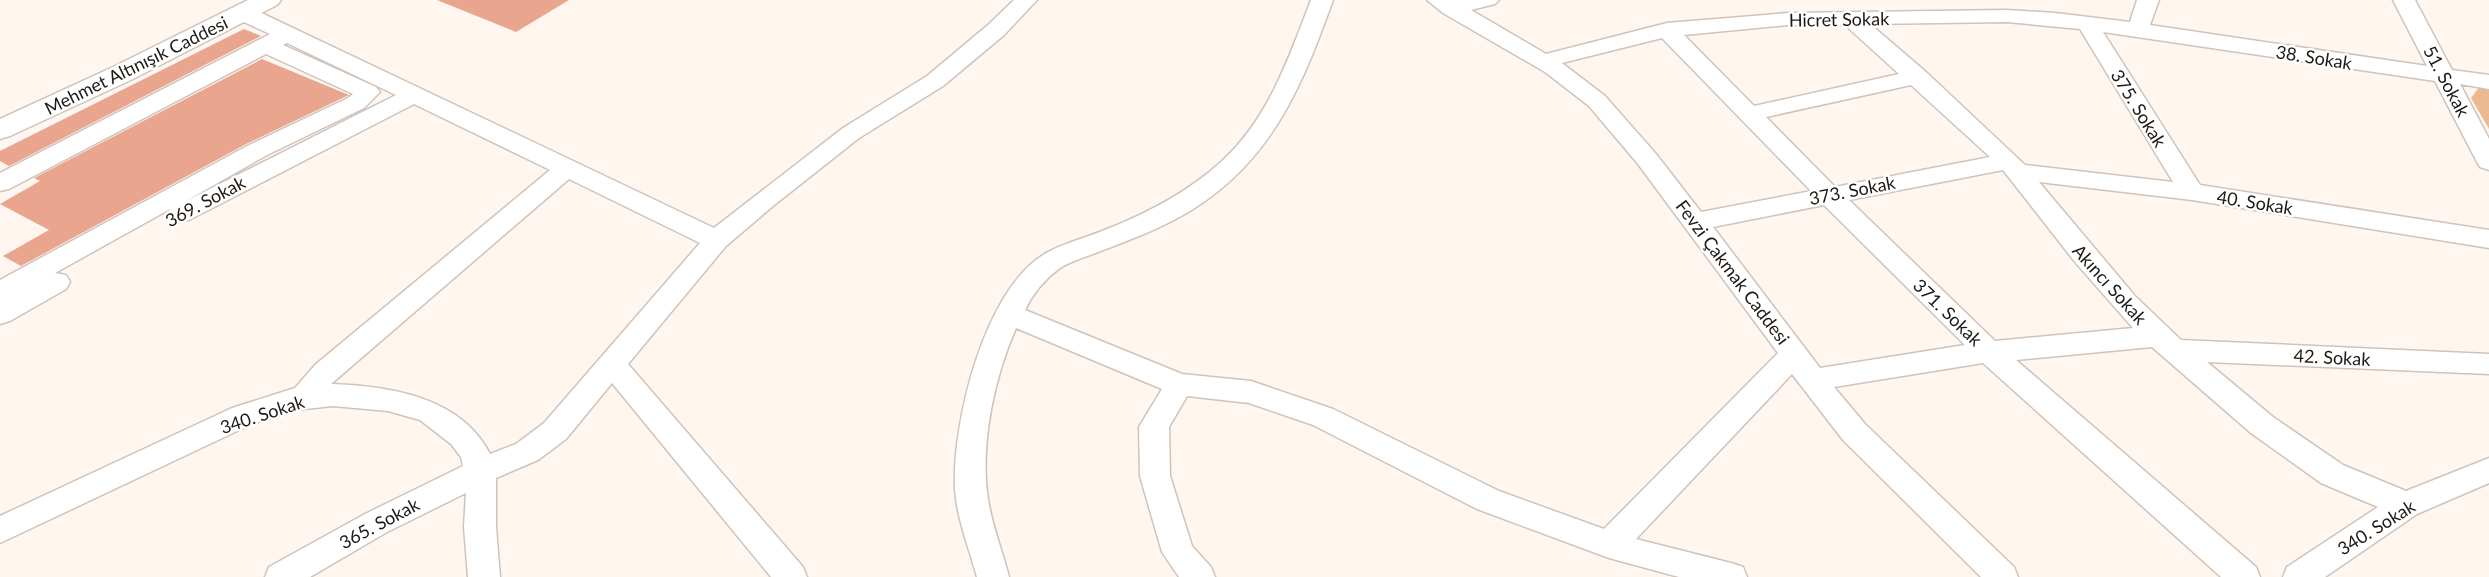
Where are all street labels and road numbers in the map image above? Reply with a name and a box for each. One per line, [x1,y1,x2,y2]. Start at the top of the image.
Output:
street label: Hicret Sokak [1789,7,1890,31]
street label: Mehmet Altınışık Caddesi [41,11,231,119]
street label: 38. Sokak [2274,40,2355,74]
street label: 51. Sokak [2419,42,2475,121]
street label: 375. Sokak [2107,65,2172,152]
street label: 369. Sokak [161,170,249,231]
street label: 373. Sokak [1807,171,1898,209]
street label: 40. Sokak [2215,185,2296,219]
street label: Fevzi Çakmak Caddesi [1671,195,1795,349]
street label: Akıncı Sokak [2068,239,2152,329]
street label: 371. Sokak [1909,274,1988,351]
street label: 42. Sokak [2293,344,2372,370]
street label: 340. Sokak [217,390,308,438]
street label: 365. Sokak [335,492,423,553]
street label: 340. Sokak [2333,494,2420,559]

